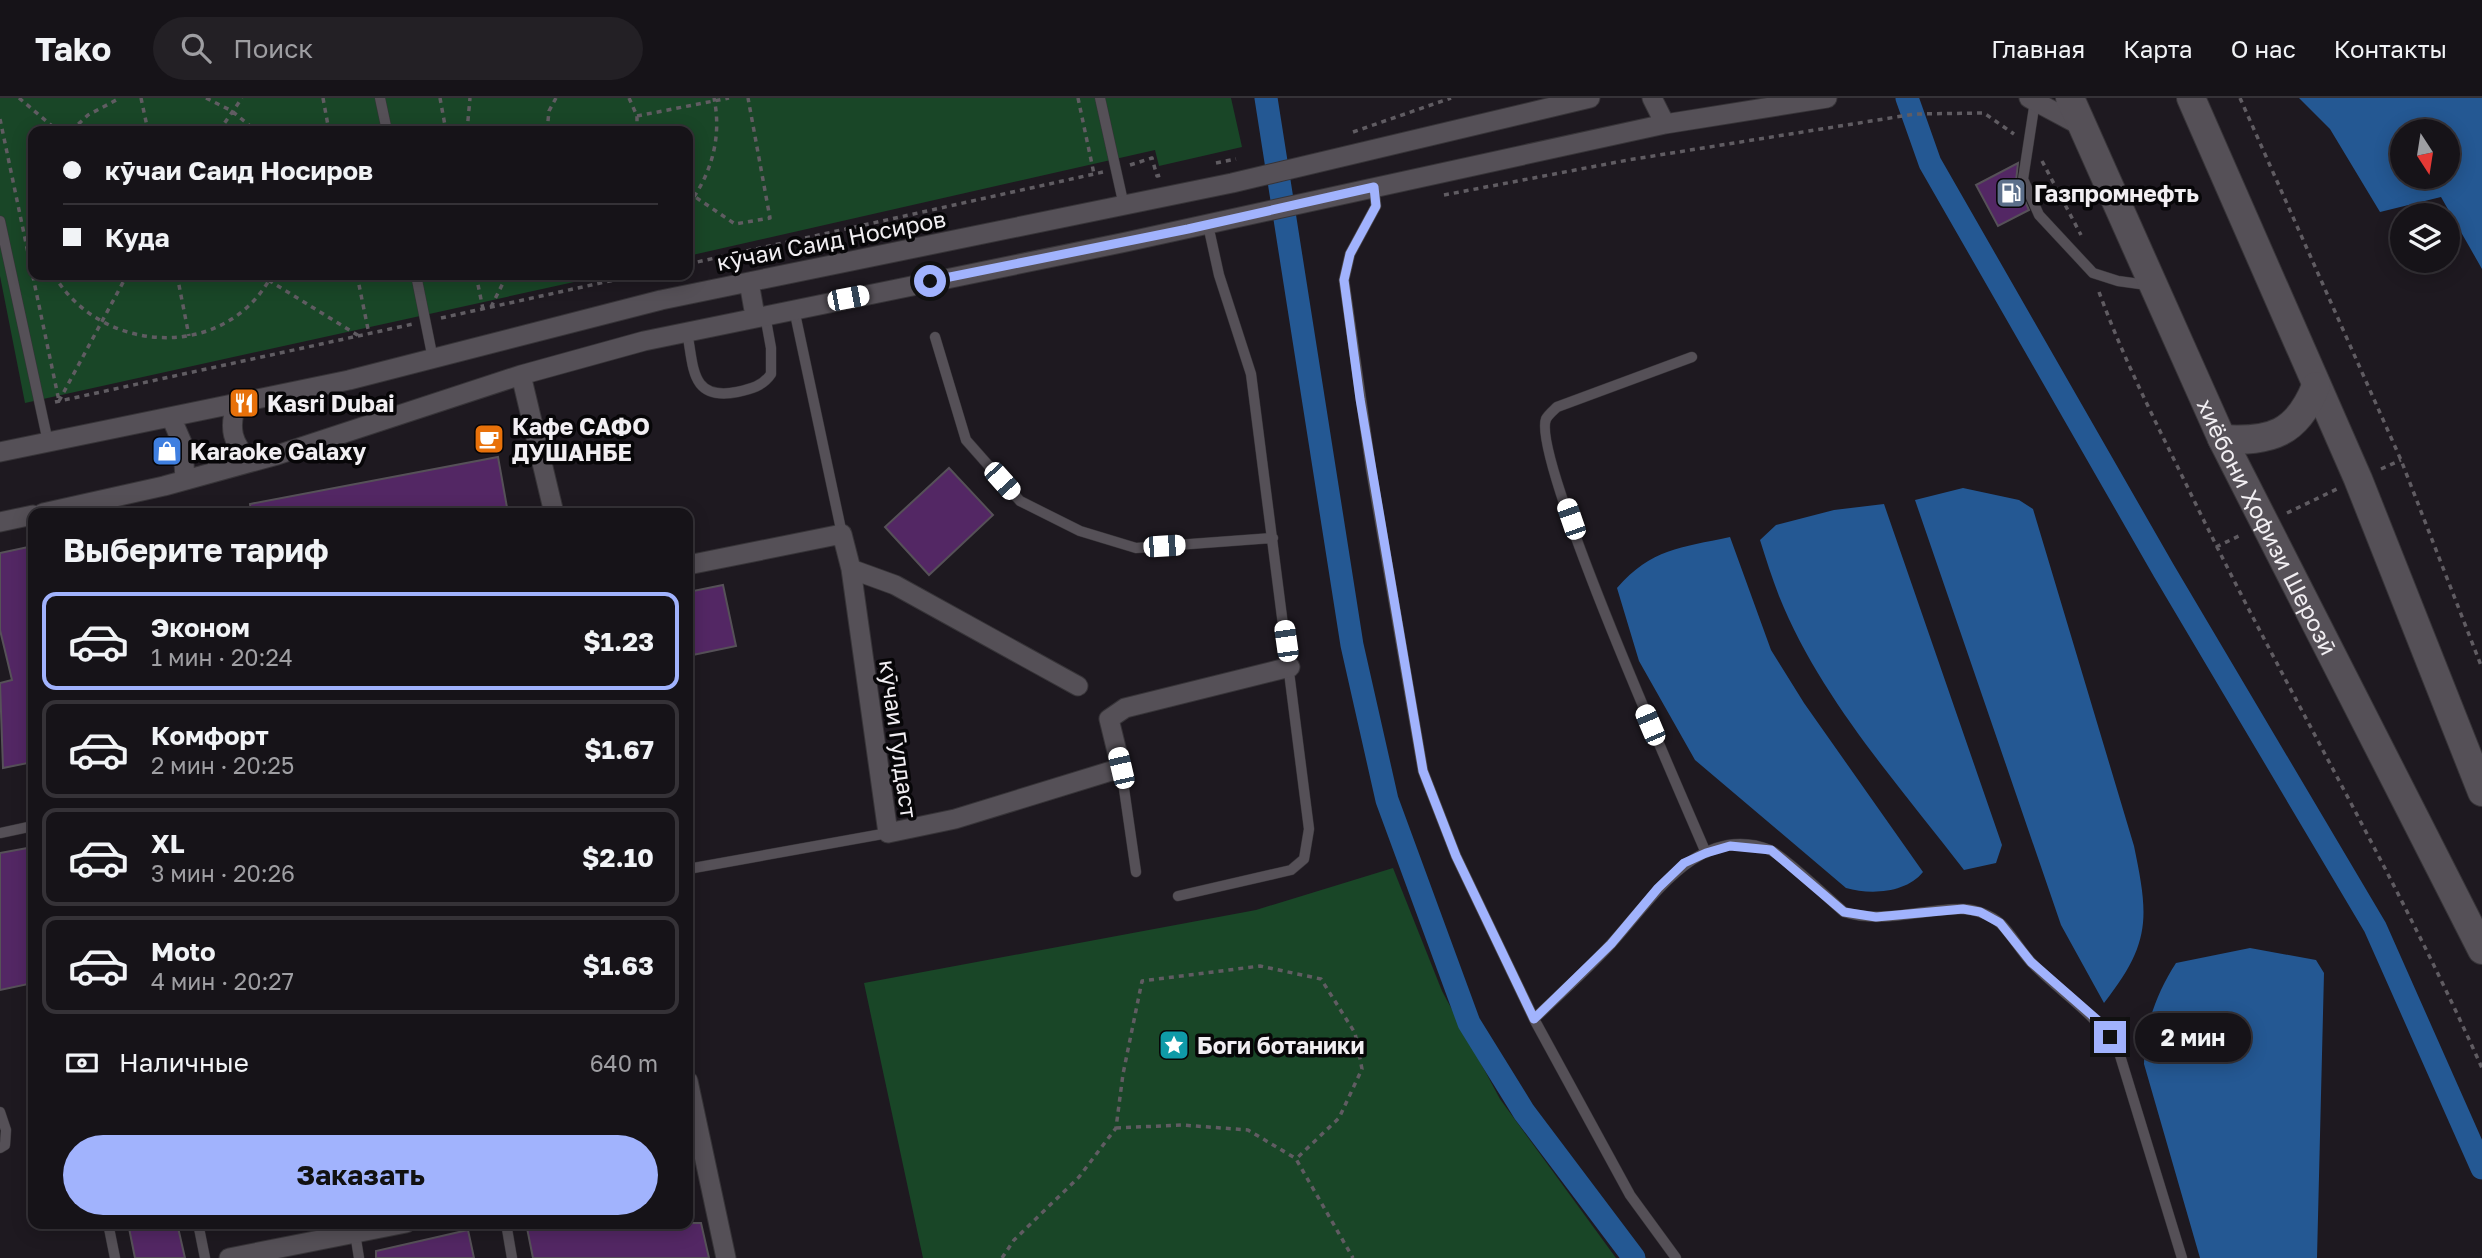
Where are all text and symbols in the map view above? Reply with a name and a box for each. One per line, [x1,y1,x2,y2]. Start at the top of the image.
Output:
search box [153,17,643,80]
text: Tako [35,29,111,68]
icon: search [177,29,215,67]
text: Поиск [233,33,313,64]
text: Главная [1991,34,2085,63]
text: Карта [2123,34,2193,63]
text: О нас [2231,34,2296,63]
text: Контакты [2334,34,2447,63]
north arrow [2390,119,2460,189]
map controls [2390,119,2460,273]
text: кӯчаи Саид Носиров [105,155,373,186]
fuel station icon: Газпромнефть [1994,176,2028,210]
place label: Газпромнефть [2034,179,2199,207]
button: layers [2390,203,2460,273]
street label: кӯчаи Саид Носиров [714,204,948,276]
text: Куда [105,222,170,253]
route start [914,265,946,297]
car [826,284,871,312]
restaurant icon: Kasri Dubai [227,386,261,420]
place label: Kasri Dubai [267,389,395,417]
street label: хиёбони Ҳофизи Шерозӣ [2192,394,2343,659]
place label: Кафе САФО ДУШАНБЕ [512,412,650,466]
cafe icon: Кафе САФО ДУШАНБЕ [472,422,506,456]
shop icon: Karaoke Galaxy [150,434,184,468]
place label: Karaoke Galaxy [190,437,367,465]
car [981,458,1024,504]
car [1555,496,1588,542]
text: Выберите тариф [63,531,329,569]
car [1143,534,1186,558]
icon: car [67,610,130,673]
text: Эконом [151,612,250,643]
car [1273,619,1300,663]
text: $1.23 [583,626,654,657]
text: 1 мин · 20:24 [151,643,293,671]
street label: кӯчаи Гулдаст [874,658,924,820]
car [1633,702,1668,748]
icon: car [67,718,130,781]
text: Комфорт [151,720,269,751]
text: $1.67 [584,734,654,765]
car [1107,745,1136,791]
text: 2 мин · 20:25 [151,751,294,779]
icon: car [67,826,130,889]
text: XL [151,828,185,859]
text: $2.10 [582,842,654,873]
text: 3 мин · 20:26 [151,859,295,887]
icon: car [67,934,130,997]
text: Moto [151,936,216,967]
text: $1.63 [582,950,654,981]
text: 4 мин · 20:27 [151,967,294,995]
callout: 2 мин [2134,1012,2250,1062]
route end [2094,1021,2126,1053]
text: 2 мин [2161,1023,2225,1051]
place icon: Боги ботаники [1157,1028,1191,1062]
place label: Боги ботаники [1197,1031,1364,1059]
icon: cash [63,1044,101,1082]
text: Наличные [119,1047,249,1078]
text: 640 m [590,1049,658,1077]
button: Заказать [63,1135,658,1215]

